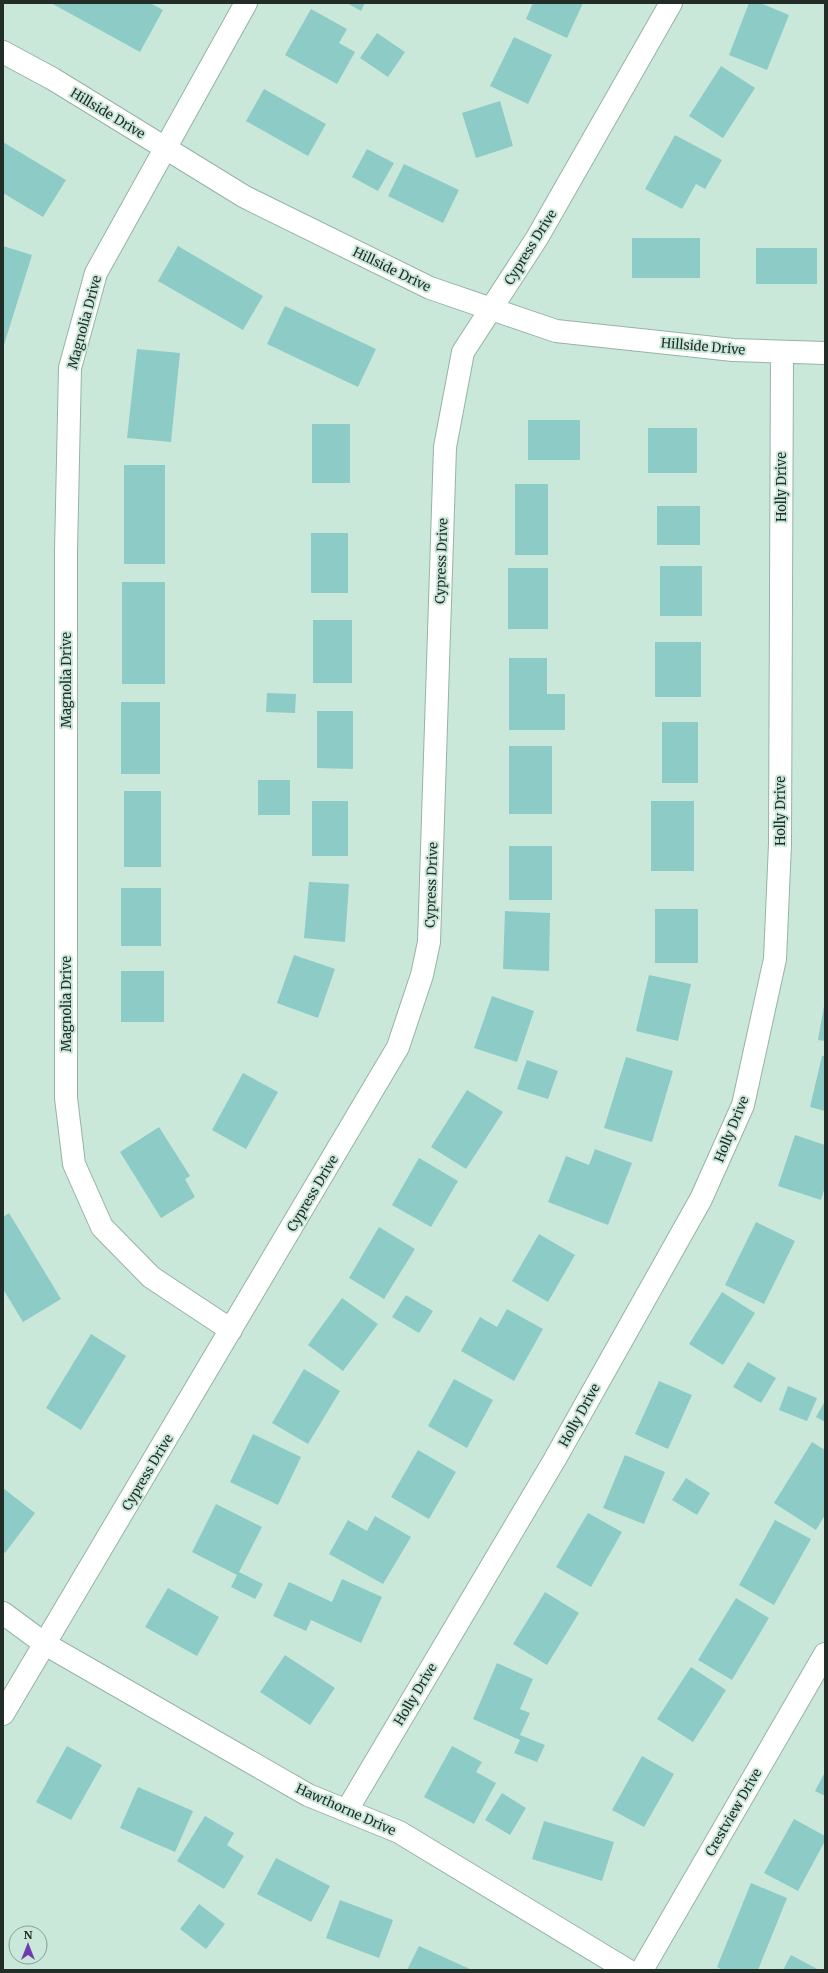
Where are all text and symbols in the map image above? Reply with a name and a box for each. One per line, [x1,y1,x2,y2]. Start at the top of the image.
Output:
street label: Hillside Drive [67,84,149,143]
street label: Cypress Drive [500,206,561,288]
street label: Hillside Drive [350,243,434,296]
street label: Magnolia Drive [64,273,105,371]
street label: Hillside Drive [660,334,746,359]
street label: Holly Drive [773,452,790,522]
street label: Cypress Drive [432,518,452,604]
street label: Magnolia Drive [58,632,75,728]
street label: Holly Drive [772,776,789,846]
street label: Cypress Drive [422,842,442,928]
street label: Magnolia Drive [58,956,75,1052]
street label: Holly Drive [710,1093,753,1165]
street label: Cypress Drive [283,1152,342,1234]
street label: Holly Drive [555,1380,604,1450]
street label: Cypress Drive [118,1431,177,1513]
street label: Holly Drive [390,1660,441,1729]
street label: Crestview Drive [701,1765,766,1859]
street label: Hawthorne Drive [293,1780,399,1839]
north arrow [8,1925,48,1965]
text: N [24,1928,33,1942]

